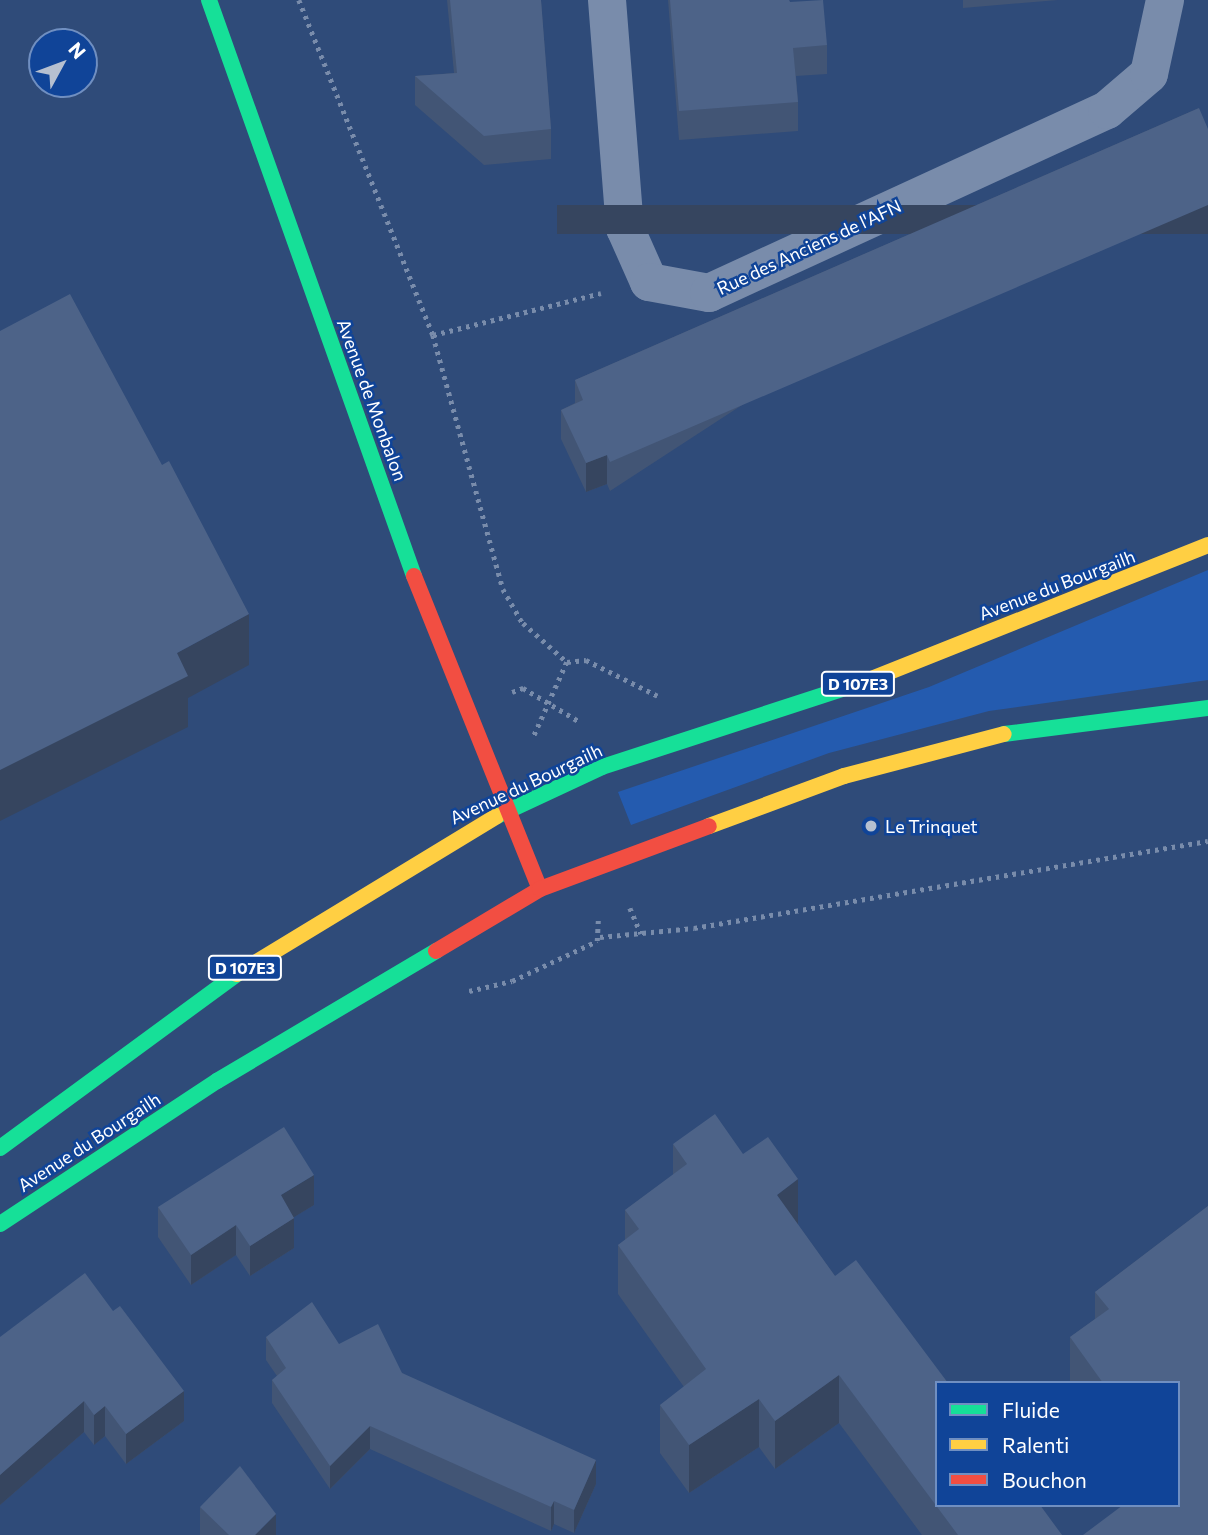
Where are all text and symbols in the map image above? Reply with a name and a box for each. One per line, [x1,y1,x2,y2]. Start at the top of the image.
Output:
north arrow [28,28,98,98]
text: N [64,37,91,63]
street label: Rue des Anciens de l'AFN [713,195,905,299]
street label: Avenue de Monbalon [333,316,411,484]
street label: Avenue du Bourgailh [976,545,1138,625]
road number: D 107E3 [820,671,896,696]
street label: Avenue du Bourgailh [446,739,606,829]
place label: Le Trinquet [885,815,978,837]
marker: Le Trinquet [863,818,879,834]
road number: D 107E3 [206,956,284,980]
street label: Avenue du Bourgailh [14,1088,164,1196]
legend [935,1381,1180,1507]
text: Fluide [1002,1397,1060,1422]
text: Ralenti [1002,1432,1069,1457]
text: Bouchon [1002,1467,1087,1492]

